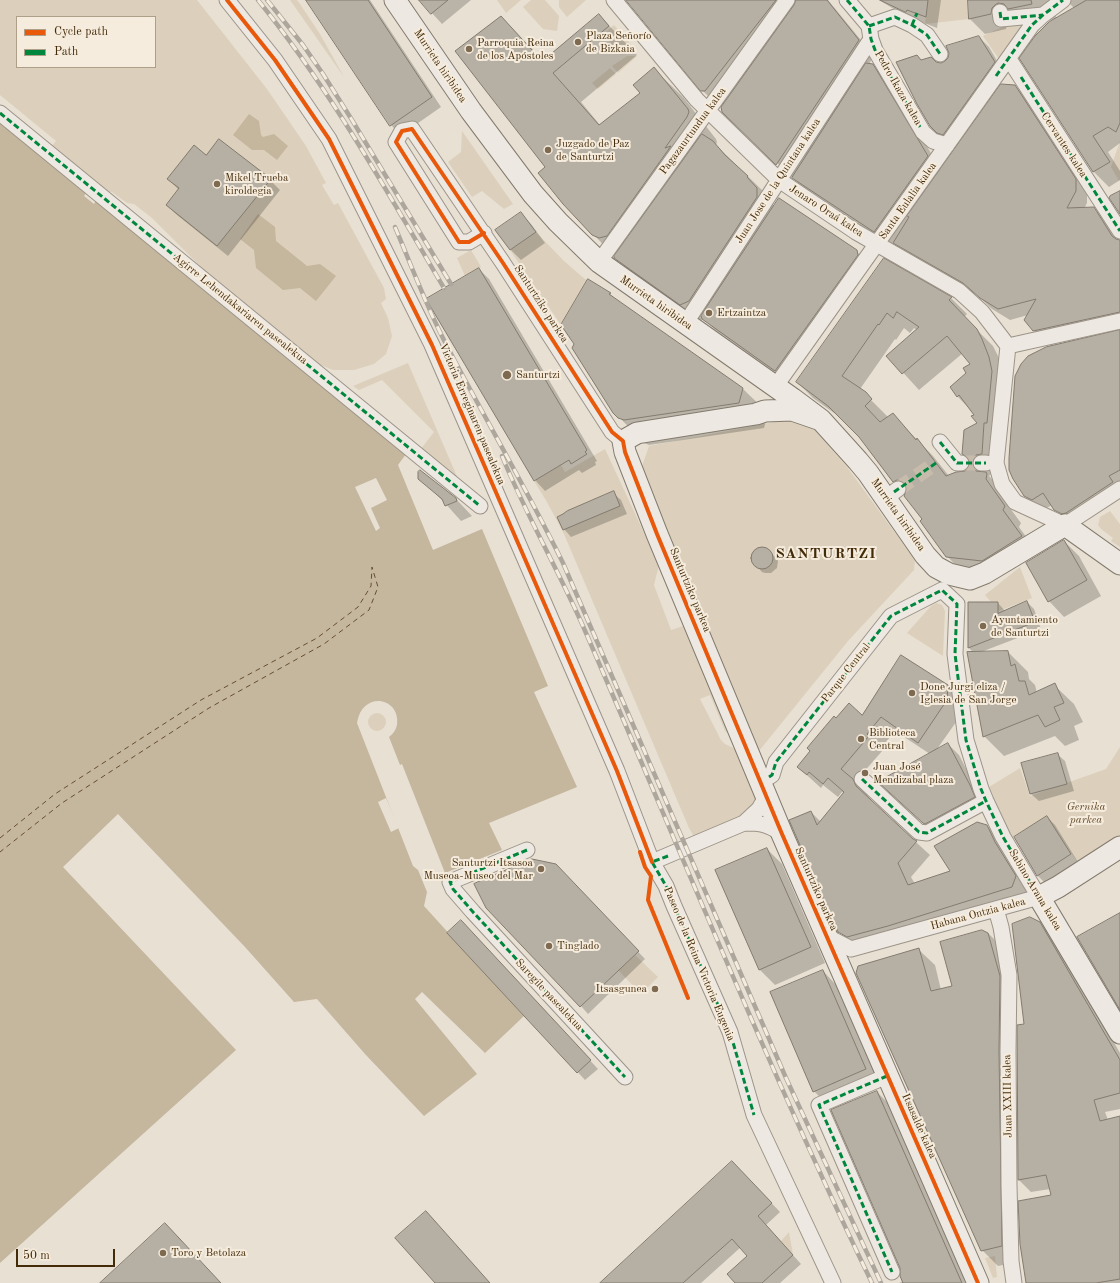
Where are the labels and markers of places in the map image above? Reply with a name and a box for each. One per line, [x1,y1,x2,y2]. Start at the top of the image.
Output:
place label: Plaza Señorío de Bizkaia [586,29,651,55]
place label: Parroquia Reina de los Apóstoles [477,36,554,62]
marker: Plaza Señorío de Bizkaia [573,37,583,47]
marker: Parroquia Reina de los Apóstoles [464,44,474,54]
place label: Juzgado de Paz de Santurtzi [556,137,629,163]
marker: Juzgado de Paz de Santurtzi [543,145,553,155]
place label: Mikel Trueba kiroldegia [225,171,288,197]
marker: Mikel Trueba kiroldegia [212,179,222,189]
place label: Ertzaintza [717,306,766,320]
marker: Ertzaintza [704,308,714,318]
place label: Santurtzi [516,368,560,382]
marker: Santurtzi [501,369,513,381]
place label: Ayuntamiento de Santurtzi [991,613,1058,639]
marker: Ayuntamiento de Santurtzi [978,621,988,631]
place label: Done Jurgi eliza / Iglesia de San Jorge [920,680,1017,706]
marker: Done Jurgi eliza / Iglesia de San Jorge [907,688,917,698]
place label: Biblioteca Central [869,726,916,752]
marker: Biblioteca Central [856,734,866,744]
place label: Juan José Mendizabal plaza [873,760,954,786]
marker: Juan José Mendizabal plaza [860,768,870,778]
place label: Santurtzi Itsasoa Museoa-Museo del Mar [424,856,533,882]
marker: Santurtzi Itsasoa Museoa-Museo del Mar [536,864,546,874]
place label: Tinglado [557,939,599,953]
marker: Tinglado [544,941,554,951]
place label: Itsasgunea [596,982,647,996]
marker: Itsasgunea [650,984,660,994]
place label: Toro y Betolaza [171,1246,246,1260]
marker: Toro y Betolaza [158,1248,168,1258]

